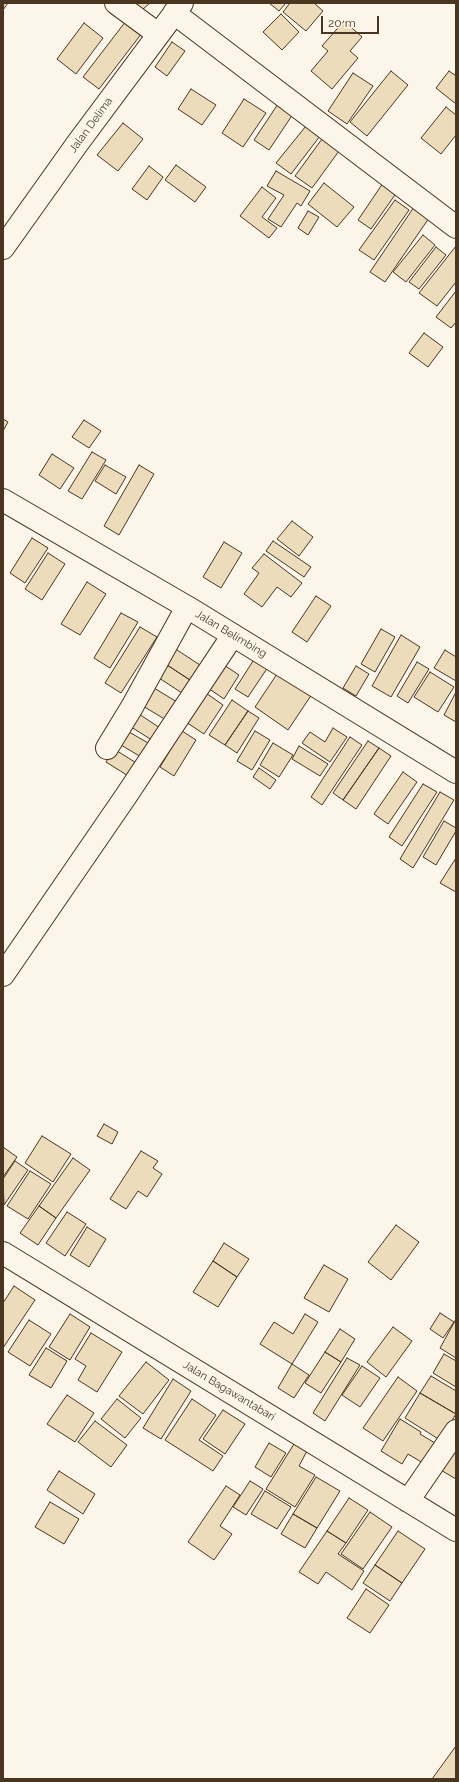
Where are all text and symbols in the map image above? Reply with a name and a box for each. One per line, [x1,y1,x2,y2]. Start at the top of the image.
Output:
scale bar [323,8,381,34]
text: 20 m [328,16,356,30]
street label: Jalan Delima [66,95,116,155]
street label: Jalan Belimbing [193,607,269,661]
street label: Jalan Bagawantabari [181,1358,277,1424]

